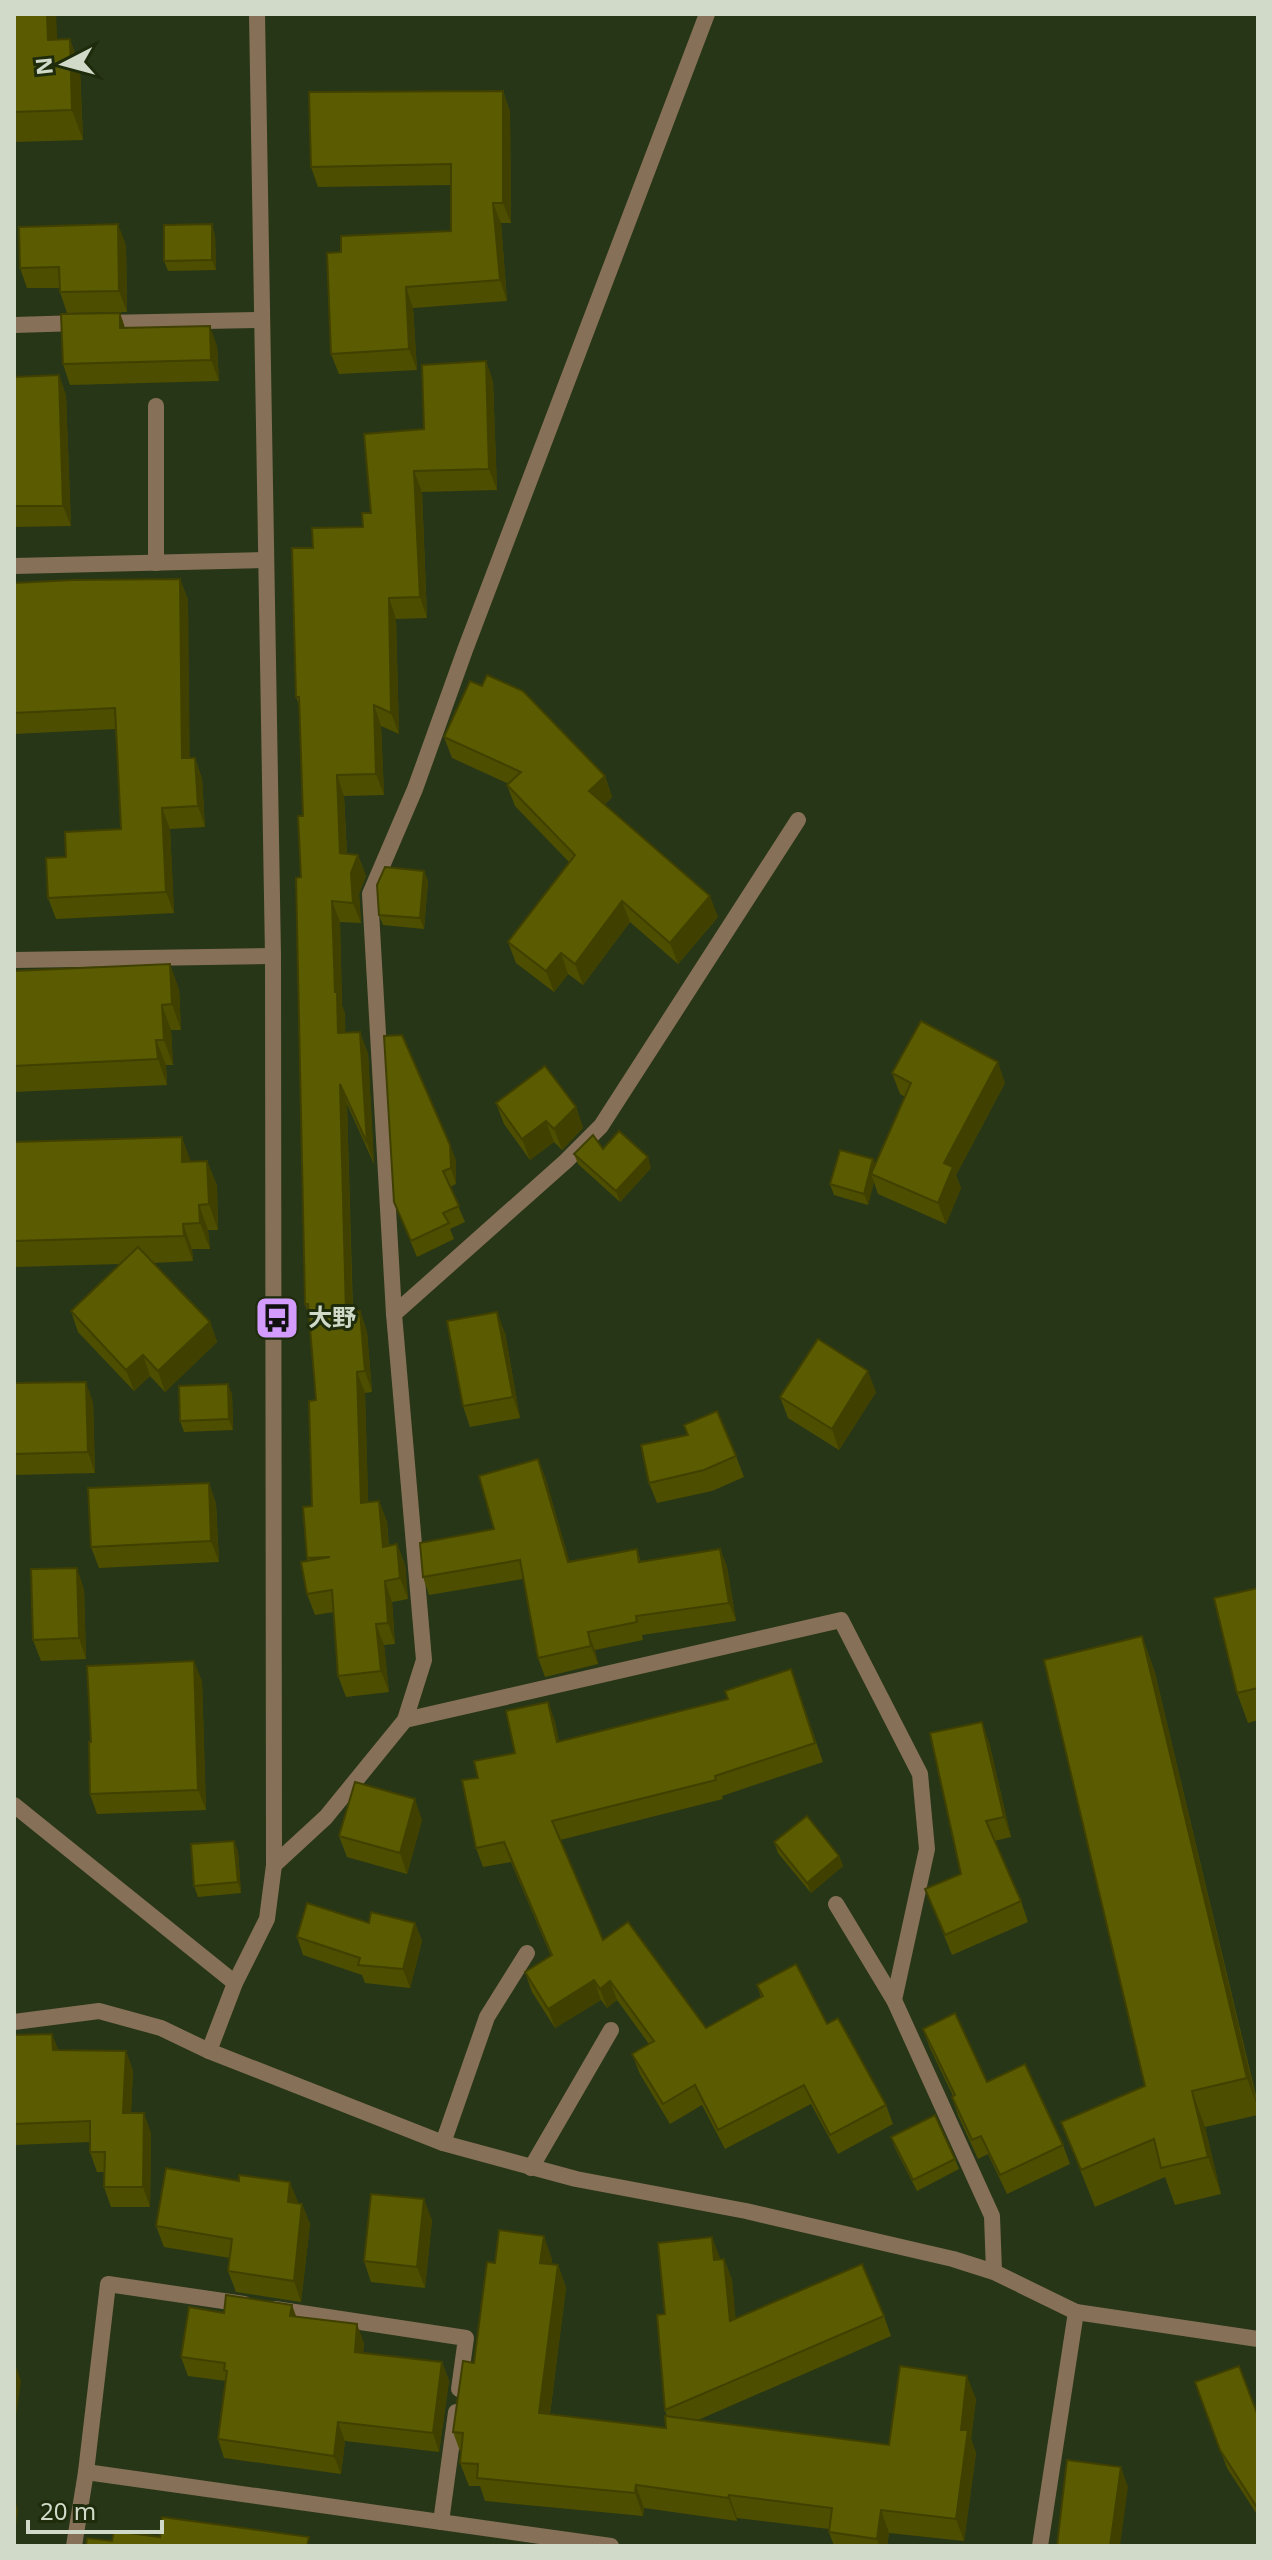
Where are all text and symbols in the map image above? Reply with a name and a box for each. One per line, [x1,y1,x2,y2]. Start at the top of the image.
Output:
north arrow [24,24,104,104]
text: N [27,56,59,77]
bus stop icon: 大野 [253,1294,301,1342]
place label: 大野 [308,1300,356,1333]
scale bar [28,2484,162,2534]
text: 20 m [40,2494,96,2527]

